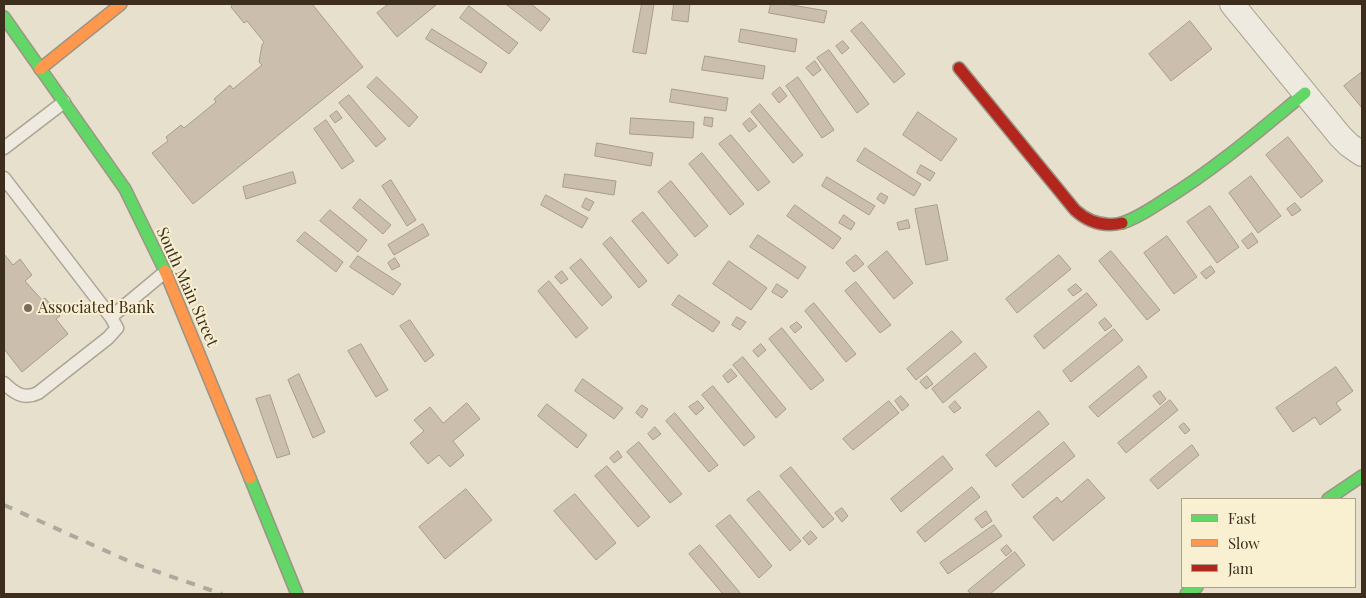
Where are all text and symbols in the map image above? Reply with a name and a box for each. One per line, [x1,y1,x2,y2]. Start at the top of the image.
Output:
street label: South Main Street [152,224,222,350]
place label: Associated Bank [38,298,155,318]
marker: Associated Bank [22,302,34,314]
legend [1181,498,1356,588]
text: Fast [1228,508,1256,528]
text: Slow [1228,533,1260,553]
text: Jam [1228,558,1253,578]

